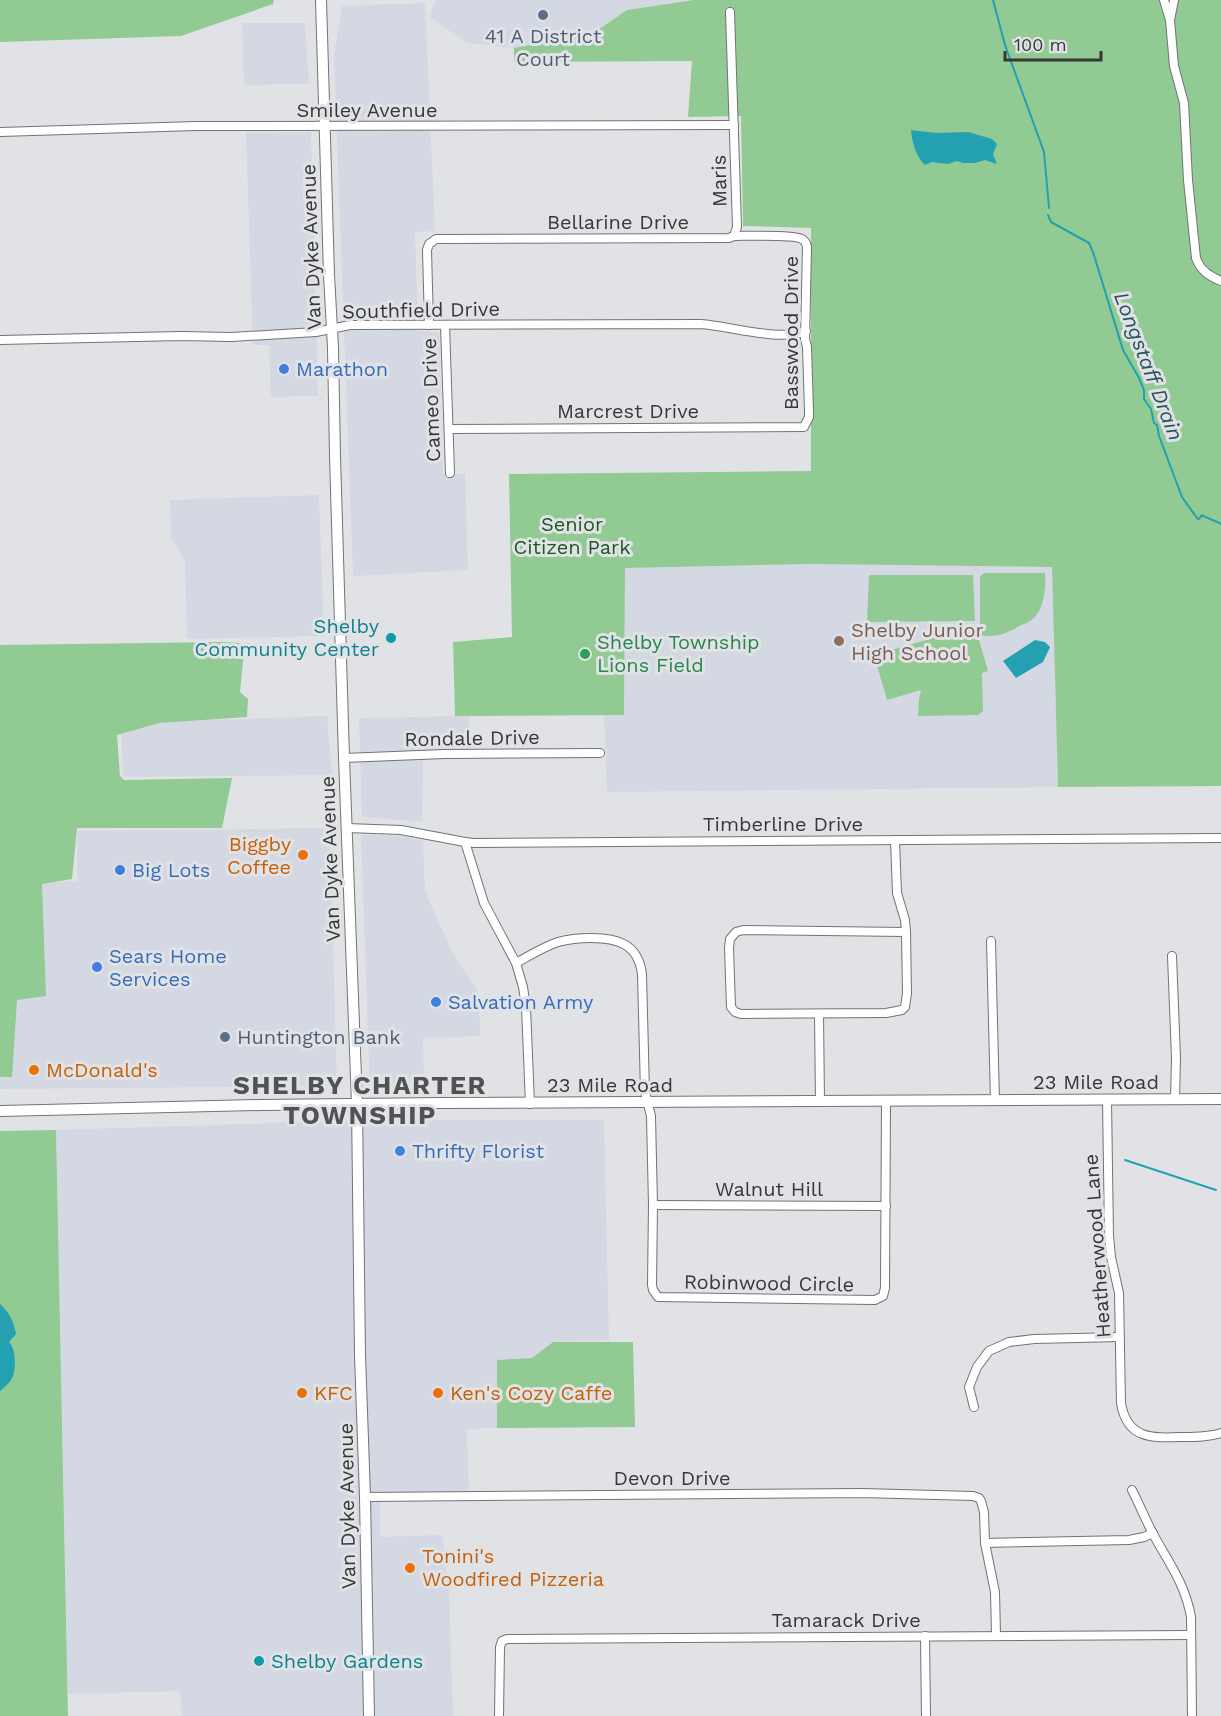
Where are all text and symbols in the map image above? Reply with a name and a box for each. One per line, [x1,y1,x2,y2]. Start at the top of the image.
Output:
marker: 41 A District Court [536,8,550,22]
place label: 41 A District Court [485,24,602,71]
scale bar [1005,24,1101,62]
text: 100 m [1014,34,1067,55]
street label: Smiley Avenue [297,98,437,122]
street label: Maris [707,155,731,207]
street label: Van Dyke Avenue [296,164,326,330]
street label: Bellarine Drive [547,210,689,234]
street label: Basswood Drive [779,256,803,410]
water label: Longstaff Drain [1109,288,1189,444]
street label: Southfield Drive [342,297,500,323]
street label: Cameo Drive [417,338,445,462]
place label: Marathon [296,357,388,381]
marker: Marathon [277,362,291,376]
street label: Marcrest Drive [557,399,699,423]
park label: Senior Citizen Park [513,512,631,559]
place label: Shelby Community Center [195,614,380,661]
place label: Shelby Junior High School [851,618,984,665]
place label: Shelby Township Lions Field [597,630,760,677]
marker: Shelby Community Center [384,631,398,645]
marker: Shelby Junior High School [832,634,846,648]
marker: Shelby Township Lions Field [578,647,592,661]
street label: Rondale Drive [404,725,540,751]
street label: Van Dyke Avenue [315,776,345,942]
street label: Timberline Drive [703,812,863,836]
place label: Biggby Coffee [227,832,292,879]
marker: Biggby Coffee [296,848,310,862]
place label: Big Lots [132,858,210,882]
marker: Big Lots [113,863,127,877]
place label: Sears Home Services [109,944,227,991]
marker: Sears Home Services [90,960,104,974]
place label: Salvation Army [448,990,594,1014]
marker: Salvation Army [429,995,443,1009]
place label: Huntington Bank [237,1025,401,1049]
marker: Huntington Bank [218,1030,232,1044]
place label: McDonald's [46,1058,158,1082]
marker: McDonald's [27,1063,41,1077]
district label: SHELBY CHARTER TOWNSHIP [233,1070,487,1130]
street label: 23 Mile Road [1033,1070,1159,1094]
street label: 23 Mile Road [547,1073,673,1097]
place label: Thrifty Florist [412,1139,545,1163]
marker: Thrifty Florist [393,1144,407,1158]
street label: Heatherwood Lane [1079,1153,1115,1339]
street label: Walnut Hill [715,1177,823,1201]
street label: Robinwood Circle [684,1270,854,1296]
place label: KFC [314,1381,353,1405]
place label: Ken's Cozy Caffe [450,1381,612,1405]
marker: KFC [295,1386,309,1400]
marker: Ken's Cozy Caffe [431,1386,445,1400]
street label: Van Dyke Avenue [334,1423,360,1589]
street label: Devon Drive [613,1466,731,1490]
place label: Tonini's Woodfired Pizzeria [422,1544,604,1591]
marker: Tonini's Woodfired Pizzeria [403,1561,417,1575]
street label: Tamarack Drive [771,1608,921,1632]
place label: Shelby Gardens [271,1649,423,1673]
marker: Shelby Gardens [252,1654,266,1668]

